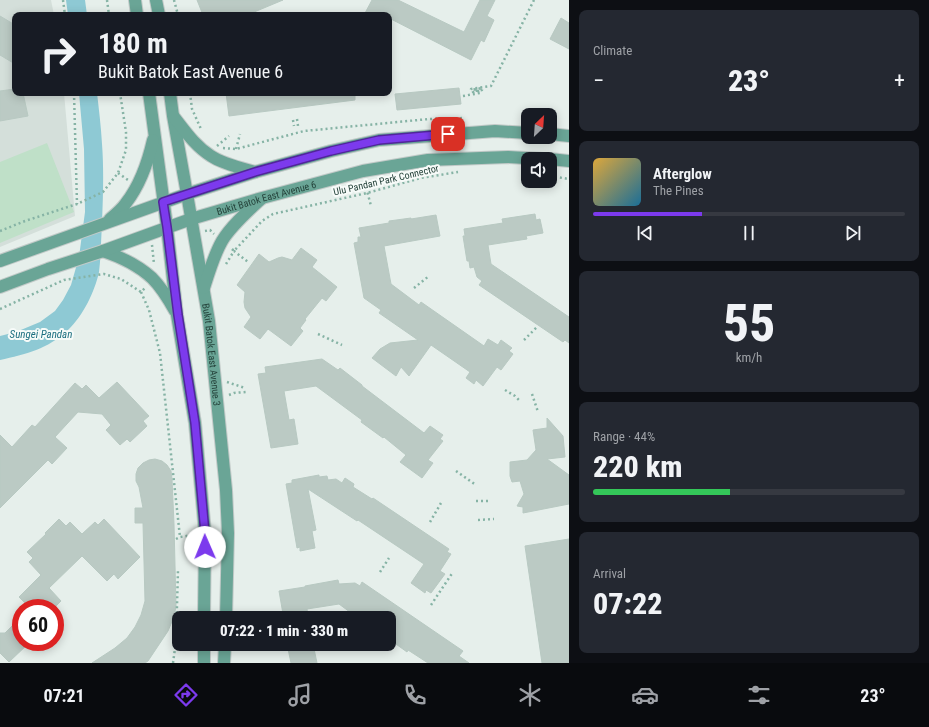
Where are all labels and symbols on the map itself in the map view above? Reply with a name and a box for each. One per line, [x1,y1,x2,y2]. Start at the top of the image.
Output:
north arrow [521,108,557,144]
pin [431,117,465,151]
street label: Ulu Pandan Park Connector [332,163,440,197]
street label: Bukit Batok East Avenue 6 [215,178,317,217]
street label: Bukit Batok East Avenue 3 [201,302,223,406]
water label: Sungei Pandan [10,328,72,341]
position arrow [184,526,226,568]
speed limit sign: 60 [12,599,64,651]

